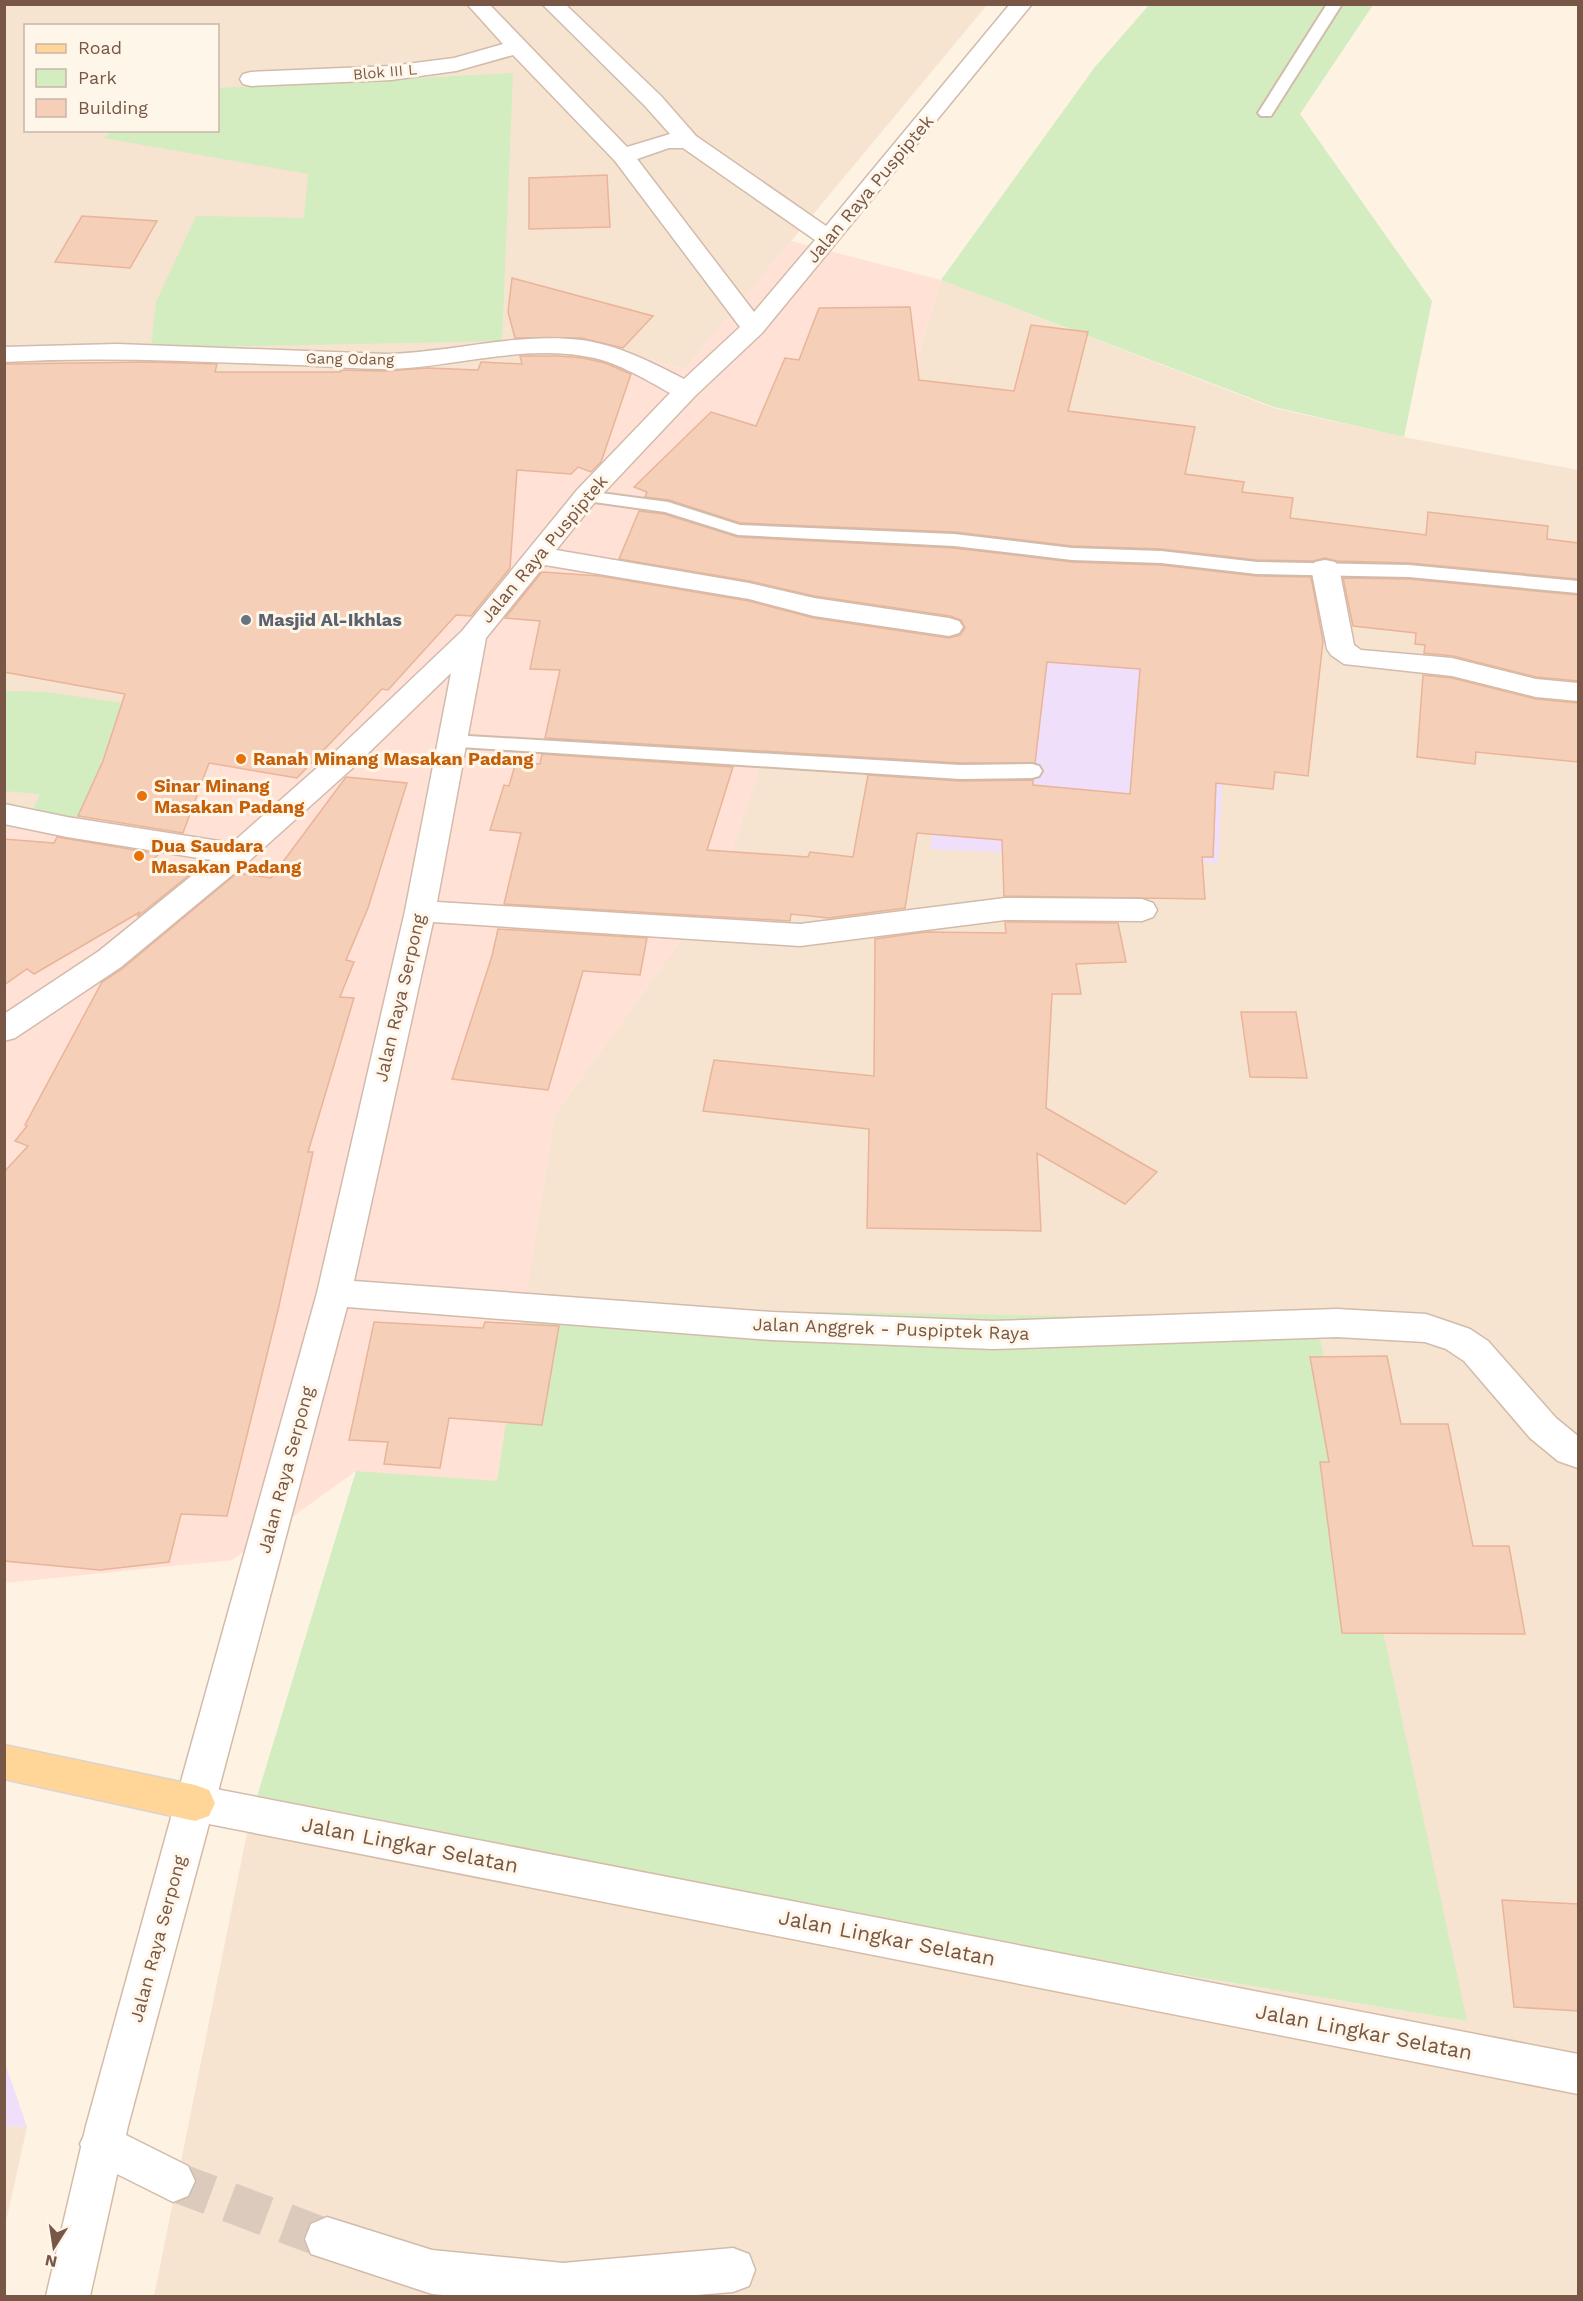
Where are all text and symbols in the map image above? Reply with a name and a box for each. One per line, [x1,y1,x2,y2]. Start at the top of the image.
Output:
legend [24,24,219,132]
text: Road [78,37,122,58]
street label: Blok III L [352,60,418,84]
text: Park [78,67,117,88]
text: Building [78,97,148,118]
street label: Jalan Raya Puspiptek [802,110,938,267]
street label: Gang Odang [306,349,394,369]
street label: Jalan Raya Puspiptek [476,470,612,627]
place label: Masjid Al-Ikhlas [258,609,402,630]
marker: Masjid Al-Ikhlas [239,613,253,627]
place label: Ranah Minang Masakan Padang [253,748,534,769]
marker: Ranah Minang Masakan Padang [234,752,248,766]
place label: Sinar Minang Masakan Padang [154,775,305,817]
marker: Sinar Minang Masakan Padang [135,789,149,803]
place label: Dua Saudara Masakan Padang [151,835,302,877]
marker: Dua Saudara Masakan Padang [132,849,146,863]
street label: Jalan Raya Serpong [370,911,429,1084]
street label: Jalan Anggrek - Puspiptek Raya [752,1313,1030,1344]
street label: Jalan Raya Serpong [253,1384,318,1556]
street label: Jalan Lingkar Selatan [300,1811,521,1878]
street label: Jalan Raya Serpong [125,1853,190,2025]
street label: Jalan Lingkar Selatan [777,1904,998,1971]
street label: Jalan Lingkar Selatan [1254,1998,1475,2065]
north arrow [24,2217,84,2277]
text: N [43,2251,59,2272]

